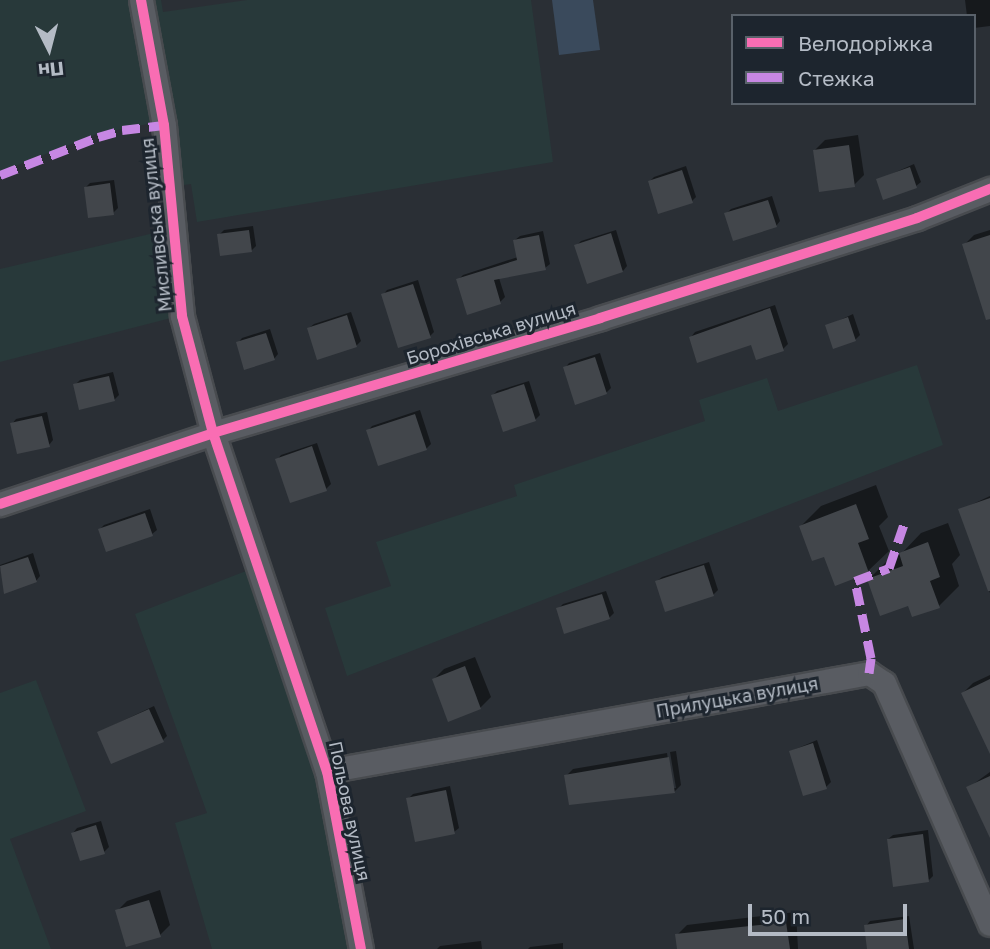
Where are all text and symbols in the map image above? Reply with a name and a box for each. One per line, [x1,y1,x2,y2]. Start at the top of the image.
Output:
north arrow [14,14,84,84]
legend [731,14,976,105]
text: Велодоріжка [798,30,933,56]
text: Пн [37,58,65,83]
text: Стежка [798,65,875,91]
street label: Мисливська вулиця [136,137,176,313]
street label: Борохівська вулиця [404,297,578,369]
street label: Прилуцька вулиця [654,672,820,722]
street label: Польова вулиця [325,739,375,883]
scale bar [752,890,911,934]
text: 50 m [761,903,810,929]

